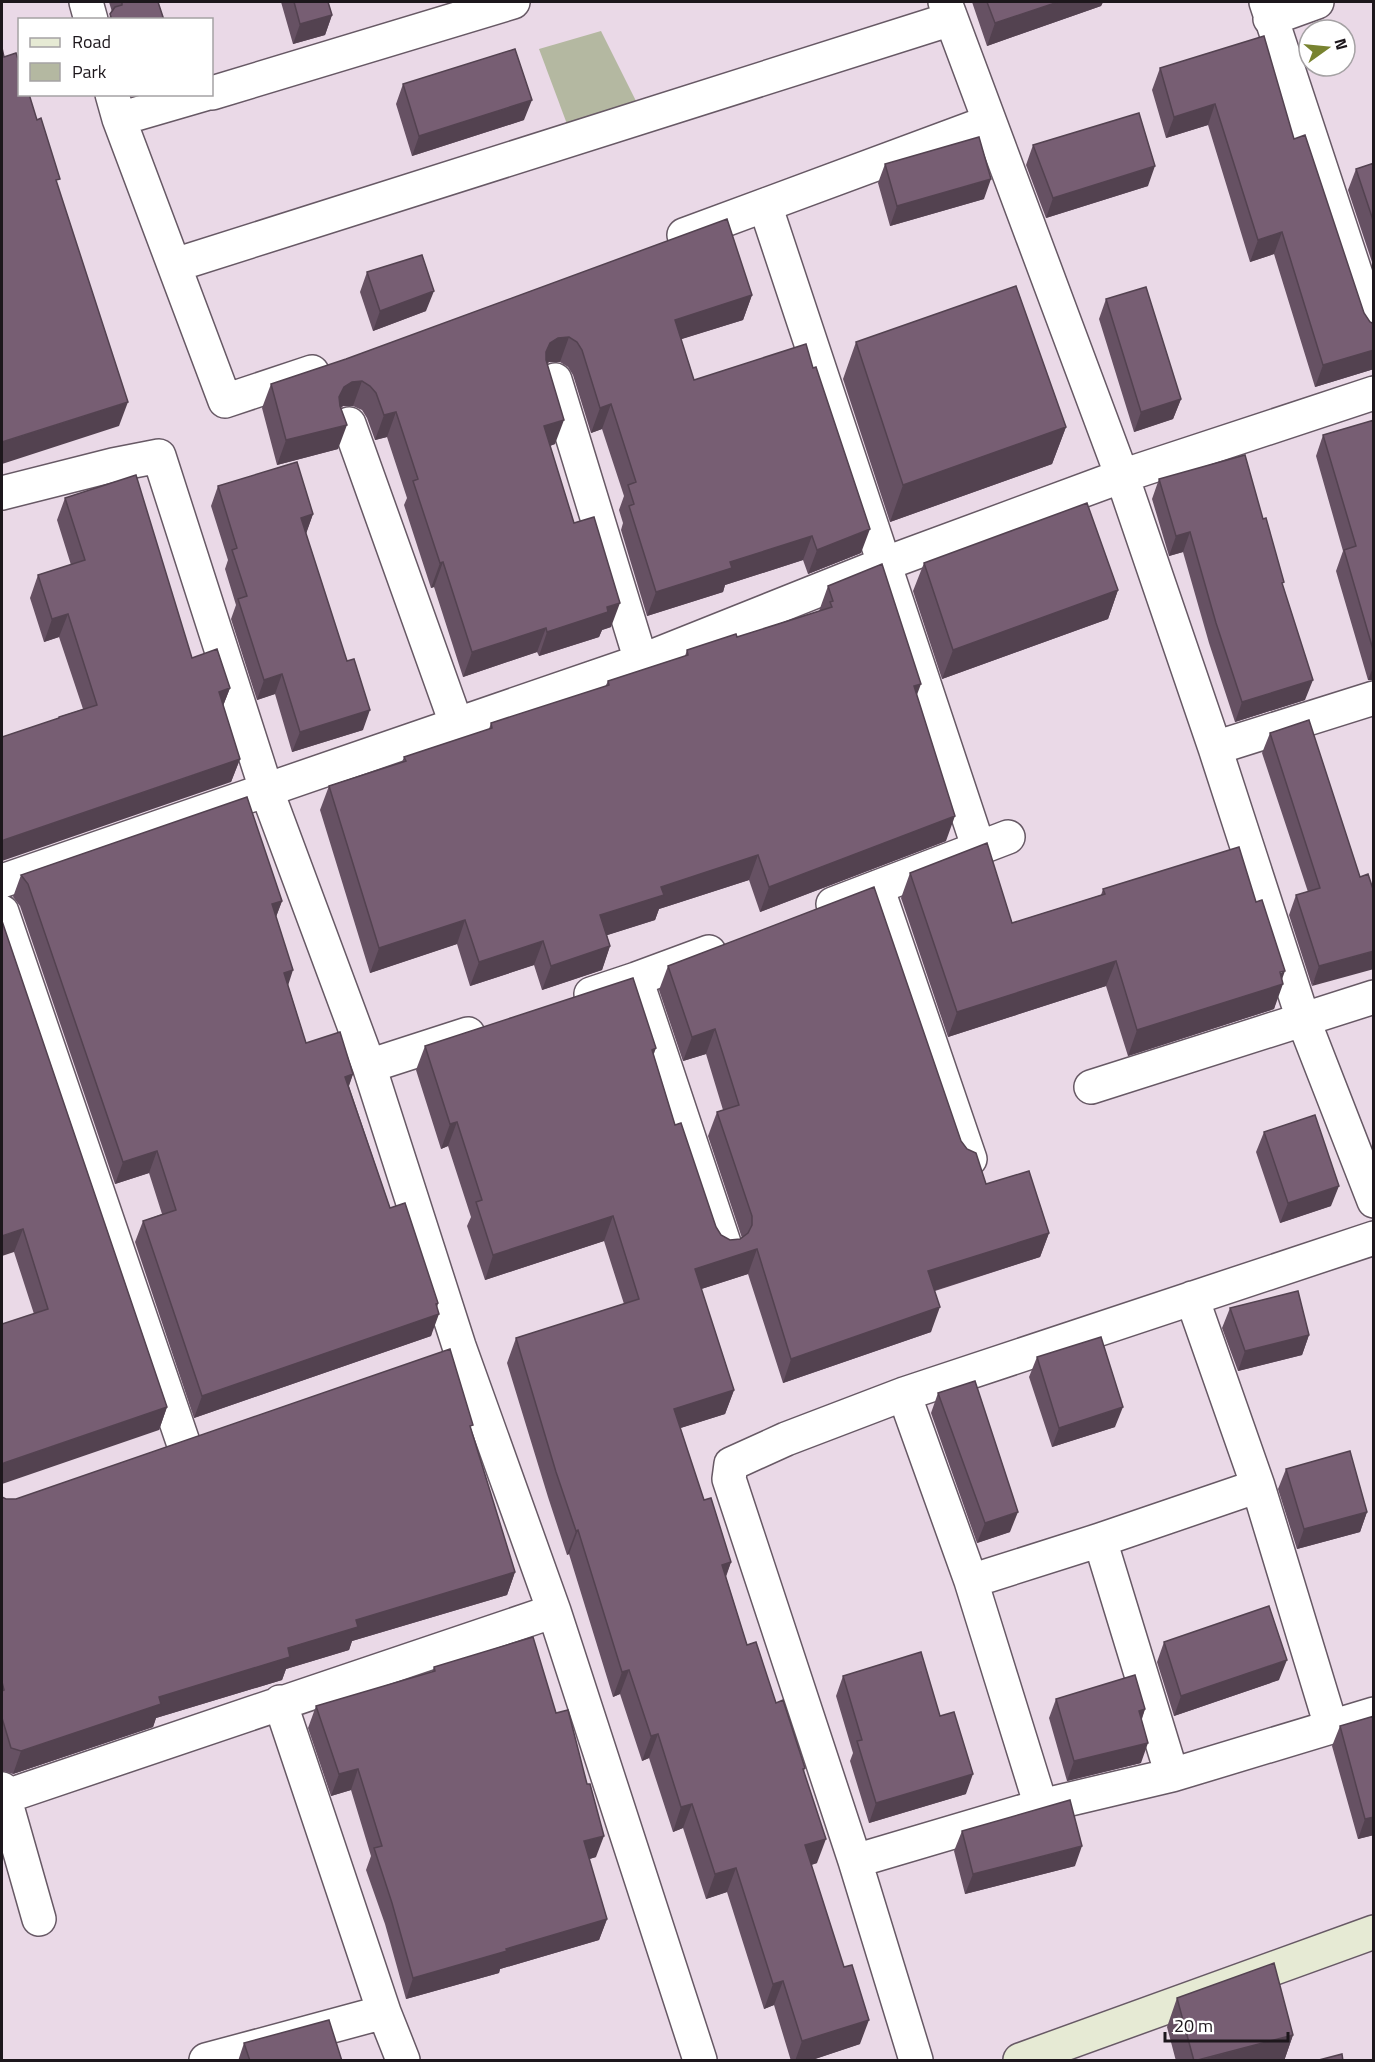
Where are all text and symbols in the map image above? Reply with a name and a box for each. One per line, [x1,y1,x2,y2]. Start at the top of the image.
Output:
legend [18,18,213,96]
north arrow [1297,18,1357,78]
text: Road [72,28,111,55]
text: N [1328,36,1355,53]
text: Park [72,58,107,85]
scale bar [1165,2005,1288,2043]
text: 20 m [1174,2012,1213,2039]

